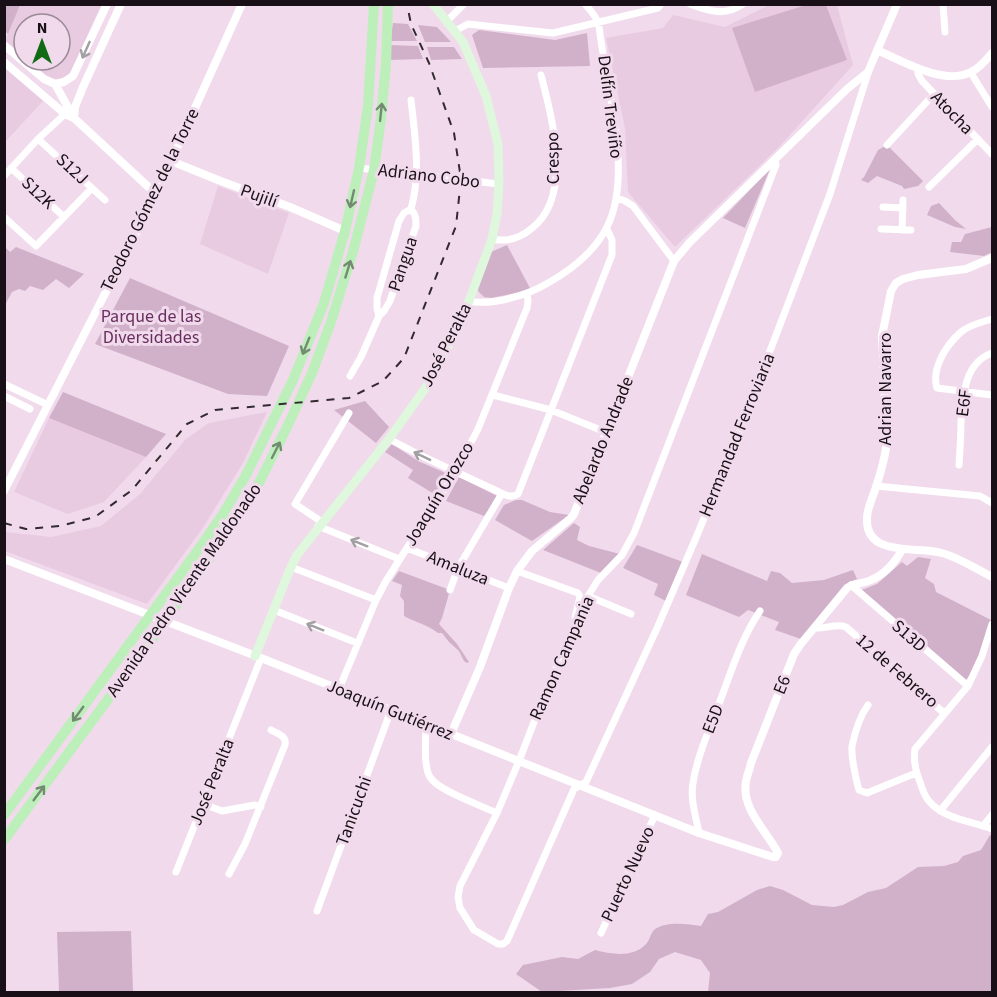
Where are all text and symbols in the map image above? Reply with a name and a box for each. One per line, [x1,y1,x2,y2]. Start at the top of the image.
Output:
north arrow [12,12,72,72]
text: N [37,17,47,39]
one-way arrow [80,40,91,59]
street label: Delfín Treviño [591,54,629,160]
street label: Atocha [925,86,979,140]
one-way arrow [376,102,387,122]
street label: Teodoro Gómez de la Torre [95,104,205,296]
street label: Crespo [540,132,566,184]
street label: S12J [50,148,94,190]
street label: Adriano Cobo [377,157,481,195]
street label: S12K [16,171,61,215]
street label: Pujilí [237,178,282,214]
one-way arrow [346,189,357,209]
street label: Pangua [382,233,424,295]
one-way arrow [343,260,354,279]
street label: José Peralta [414,299,478,391]
park label: Parque de las Diversidades [101,304,201,350]
street label: Adrian Navarro [873,333,898,445]
one-way arrow [300,337,311,355]
street label: Hermandad Ferroviaria [693,349,781,521]
street label: Abelardo Andrade [566,373,640,507]
street label: E6F [950,388,978,418]
street label: Joaquín Orozco [398,437,480,551]
one-way arrow [270,441,282,459]
one-way arrow [414,450,432,461]
street label: Avenida Pedro Vicente Maldonado [100,478,268,702]
one-way arrow [350,537,368,548]
street label: Amaluza [423,544,493,592]
street label: Ramon Campania [523,592,601,724]
street label: S13D [886,614,932,658]
one-way arrow [307,621,325,632]
street label: 12 de Febrero [850,628,944,714]
street label: E6 [767,672,797,698]
street label: Joaquín Gutiérrez [323,673,457,747]
street label: E5D [696,701,730,737]
one-way arrow [72,706,85,722]
street label: José Peralta [183,735,241,829]
street label: Tanicuchi [330,773,378,849]
one-way arrow [33,785,46,801]
street label: Puerto Nuevo [595,822,661,926]

